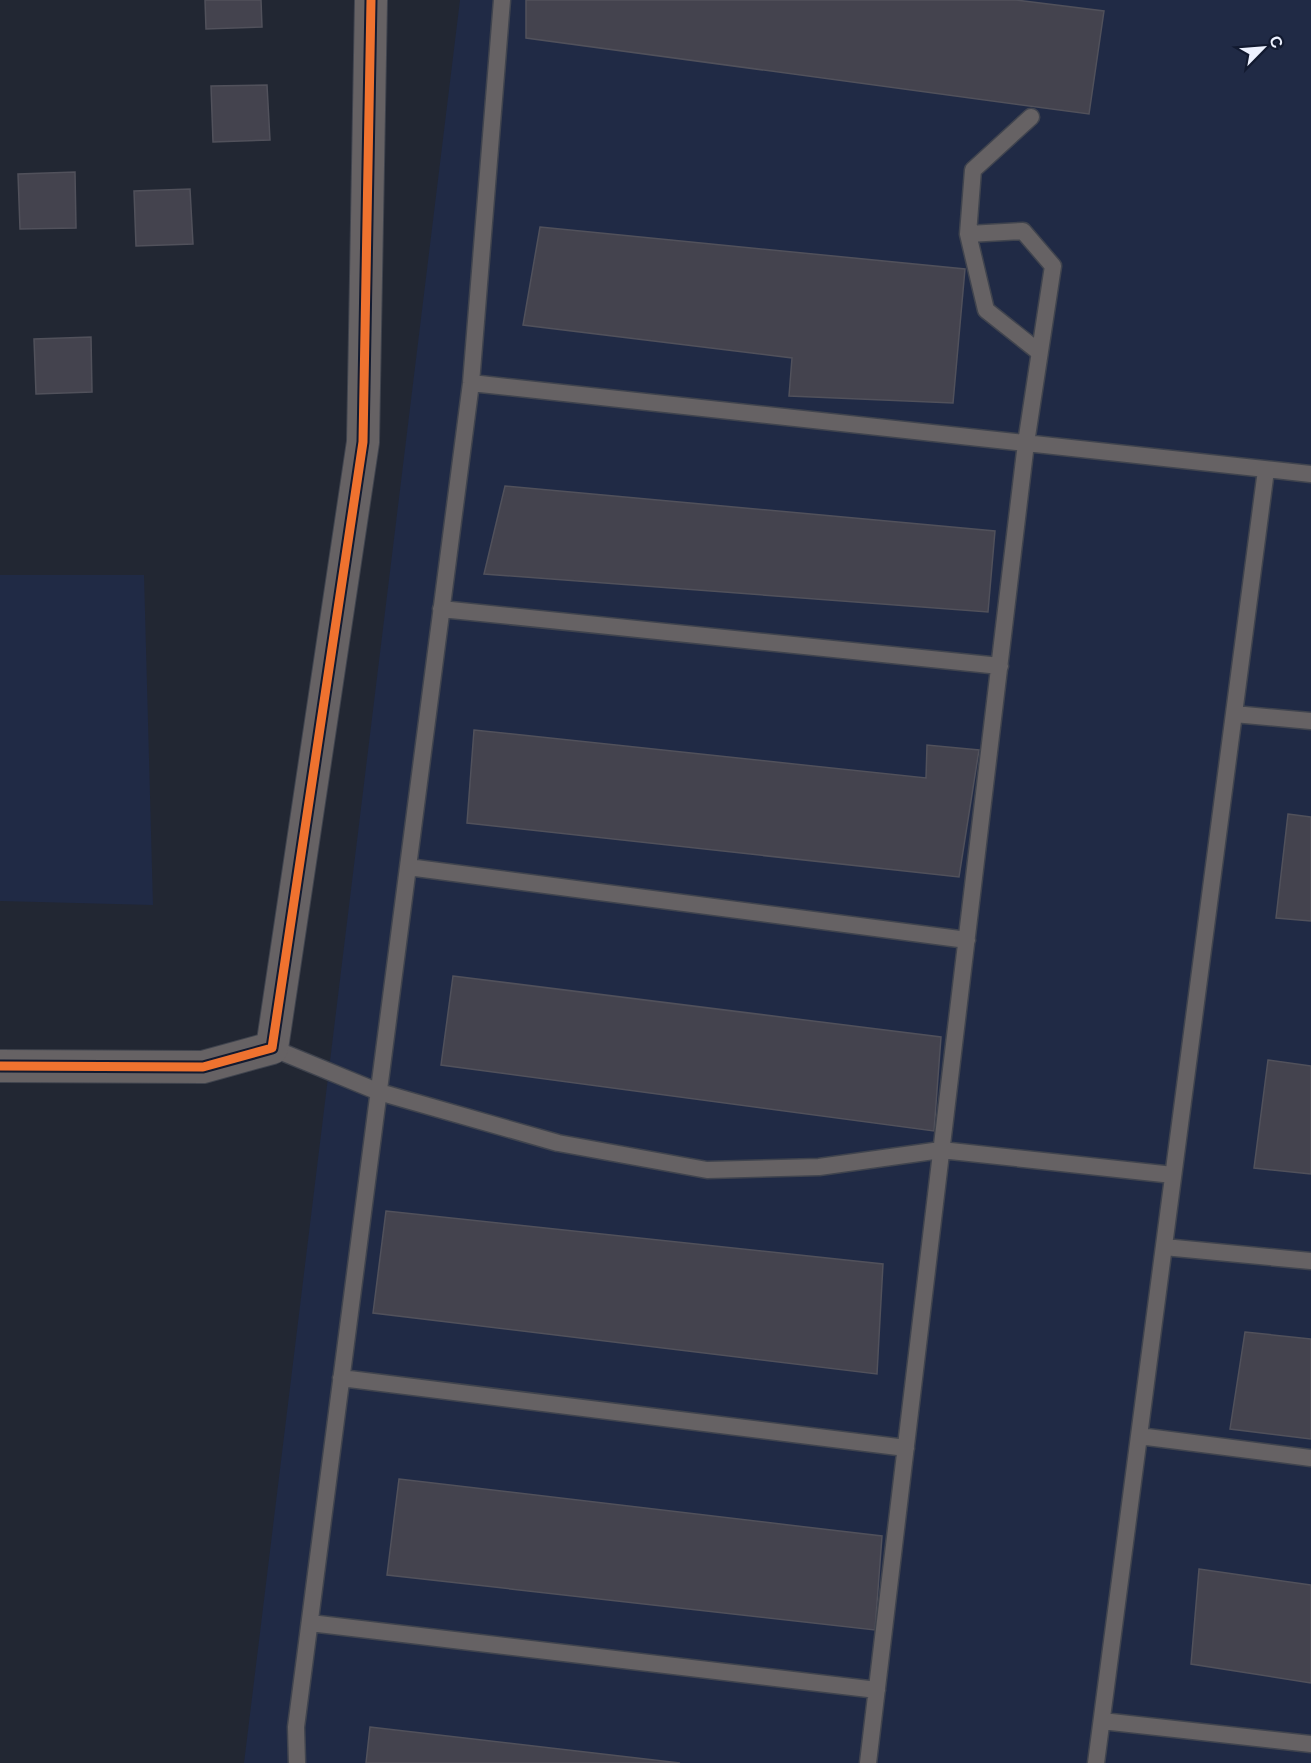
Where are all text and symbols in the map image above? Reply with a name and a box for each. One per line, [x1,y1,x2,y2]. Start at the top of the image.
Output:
north arrow [1233,18,1293,78]
text: С [1266,33,1286,51]

